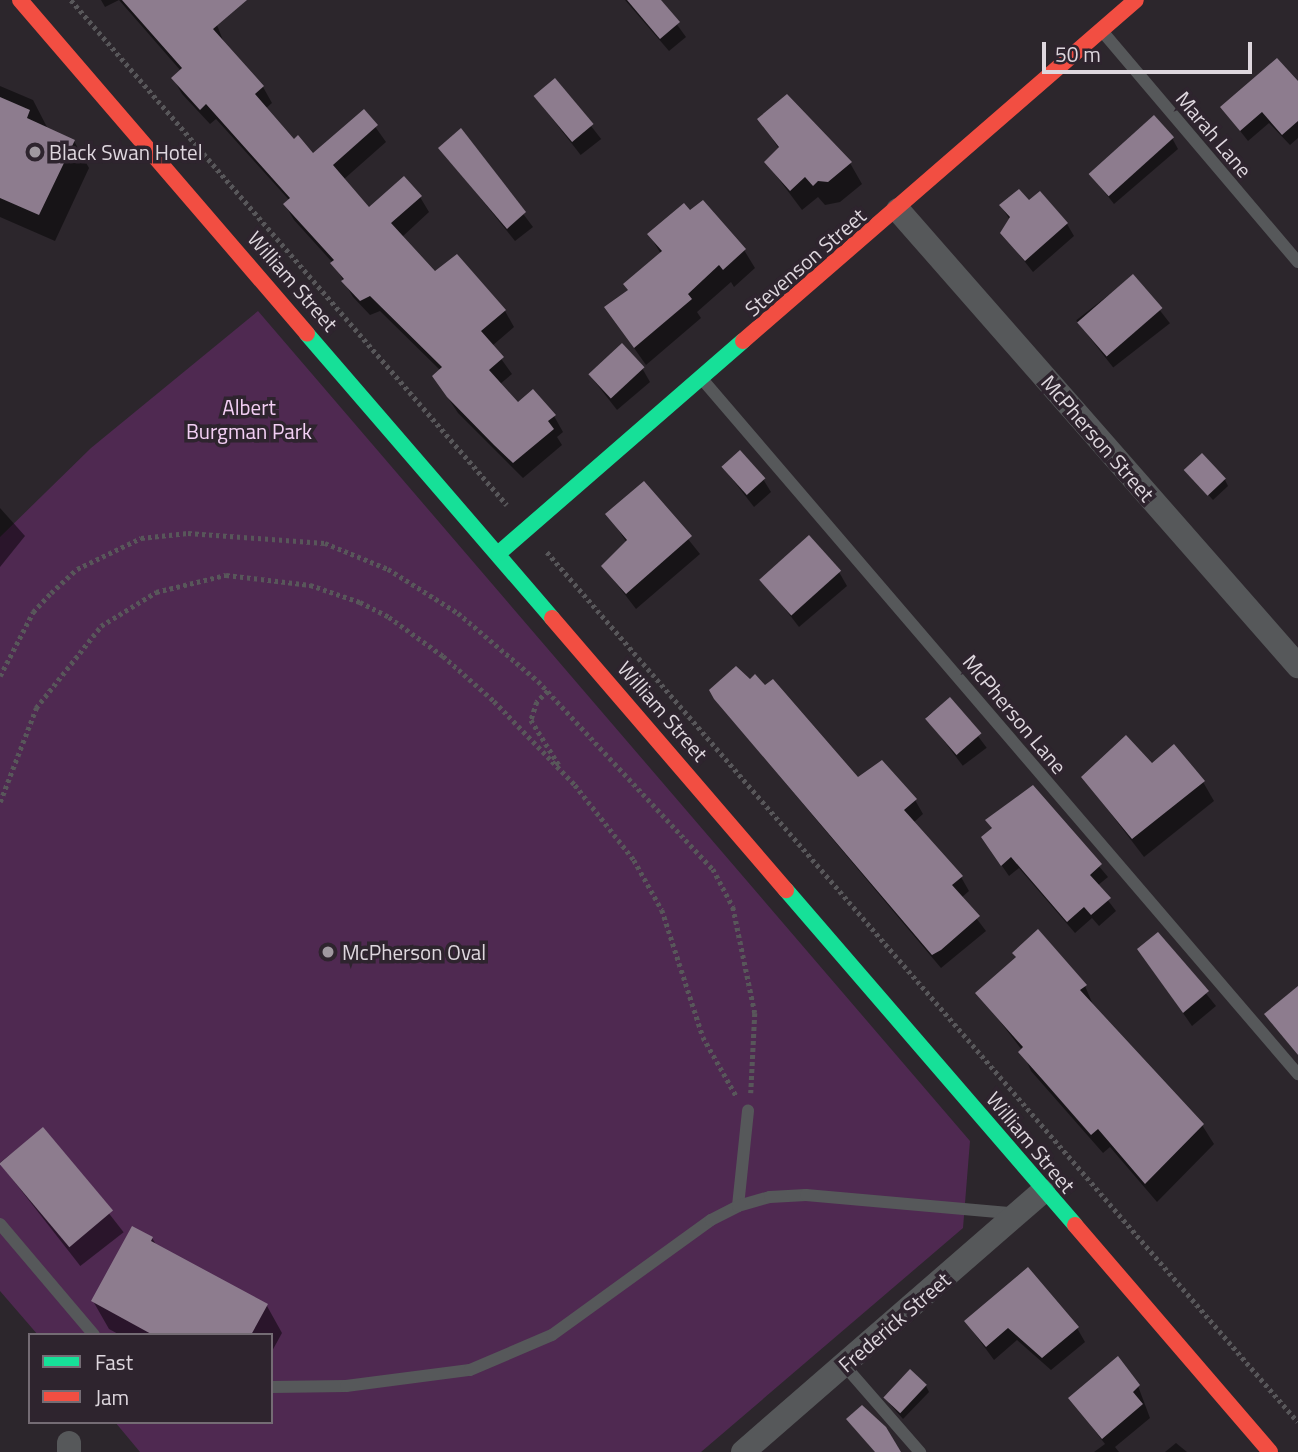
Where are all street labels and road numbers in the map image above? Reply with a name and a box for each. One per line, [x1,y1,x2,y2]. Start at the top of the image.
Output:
street label: Marah Lane [1171,86,1257,182]
street label: Stevenson Street [739,203,871,321]
street label: William Street [243,226,343,336]
street label: McPherson Street [1036,370,1160,506]
street label: McPherson Lane [958,649,1072,779]
street label: William Street [613,656,713,766]
street label: William Street [981,1086,1081,1198]
street label: Frederick Street [833,1267,955,1377]

